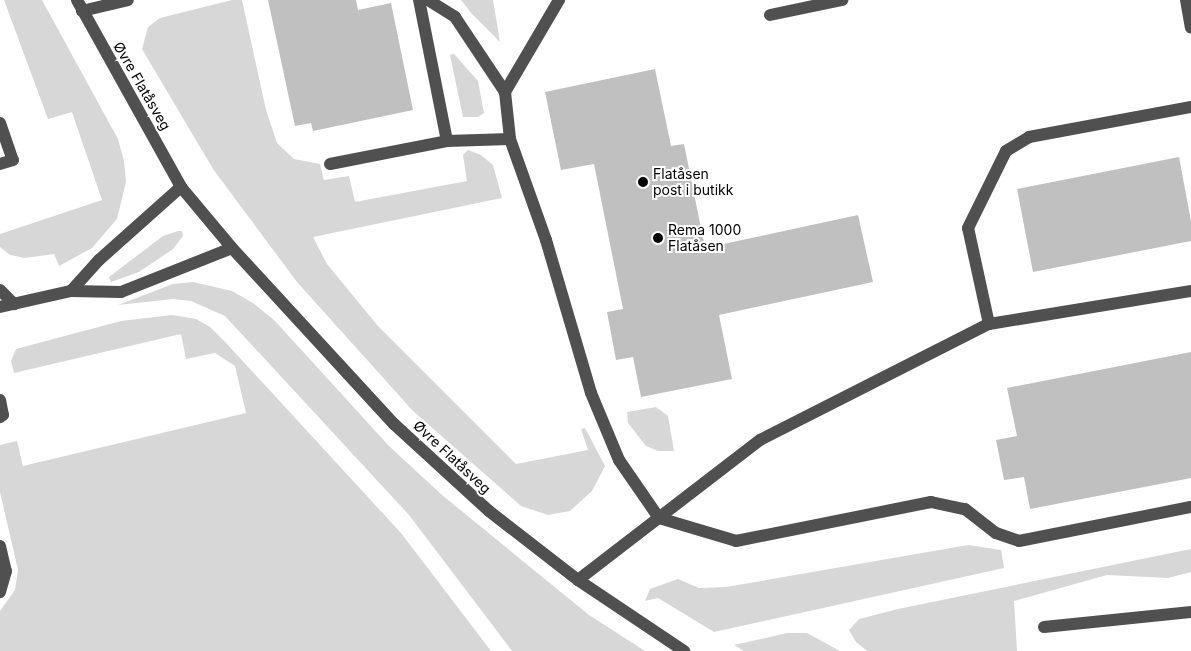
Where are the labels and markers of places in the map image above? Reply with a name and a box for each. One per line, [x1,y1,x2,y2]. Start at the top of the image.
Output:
place label: Flatåsen post i butikk [653,166,733,198]
marker: Flatåsen post i butikk [637,176,649,188]
place label: Rema 1000 Flatåsen [668,222,741,254]
marker: Rema 1000 Flatåsen [652,232,664,244]

